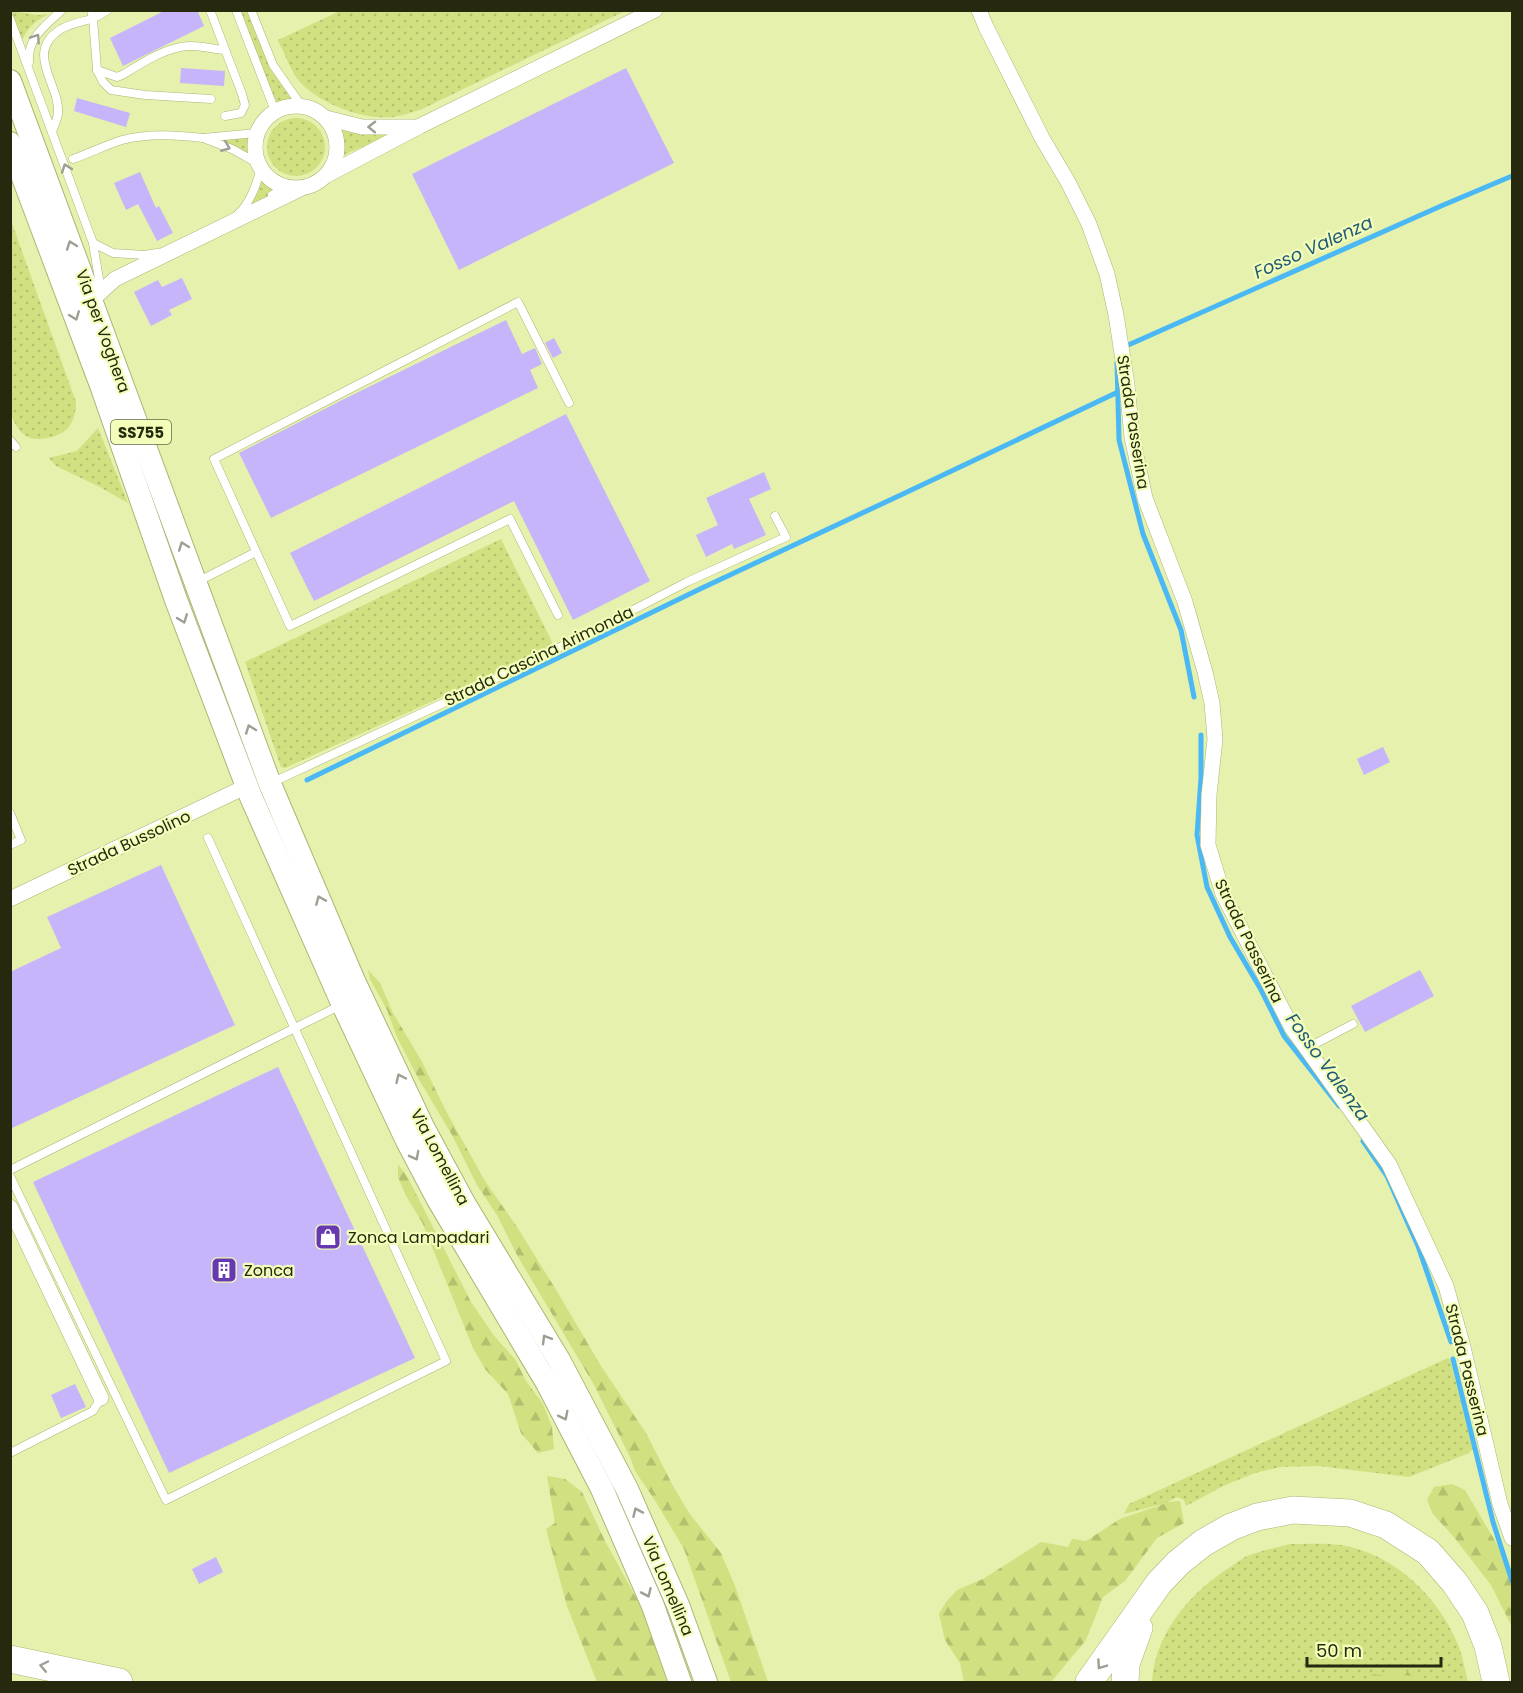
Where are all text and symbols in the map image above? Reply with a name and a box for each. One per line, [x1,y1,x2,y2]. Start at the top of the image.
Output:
one-way arrow [29,34,40,45]
one-way arrow [368,121,377,133]
one-way arrow [219,140,230,152]
one-way arrow [60,164,73,174]
water label: Fosso Valenza [1249,210,1377,284]
one-way arrow [66,240,79,251]
street label: Via per Voghera [70,266,136,396]
one-way arrow [68,310,80,321]
street label: Strada Passerina [1111,353,1155,491]
road number: SS755 [111,420,171,444]
one-way arrow [177,541,190,552]
street label: Strada Cascina Arimonda [441,600,637,712]
one-way arrow [176,612,188,623]
one-way arrow [244,724,257,735]
street label: Strada Bussolino [64,804,194,882]
street label: Strada Passerina [1209,875,1289,1007]
one-way arrow [315,895,327,906]
water label: Fosso Valenza [1280,1008,1376,1126]
one-way arrow [395,1073,407,1084]
street label: Via Lomellina [405,1105,475,1209]
one-way arrow [408,1150,419,1160]
shop icon: Zonca Lampadari [313,1222,343,1252]
place label: Zonca Lampadari [348,1226,489,1249]
building icon: Zonca [209,1255,239,1285]
place label: Zonca [244,1259,294,1282]
street label: Strada Passerina [1439,1301,1495,1439]
one-way arrow [542,1335,554,1345]
one-way arrow [557,1410,568,1421]
one-way arrow [632,1507,644,1518]
street label: Via Lomellina [637,1533,699,1639]
one-way arrow [640,1586,652,1597]
scale bar [1307,1630,1440,1668]
text: 50 m [1316,1638,1362,1663]
one-way arrow [1097,1659,1108,1670]
one-way arrow [39,1661,49,1674]

